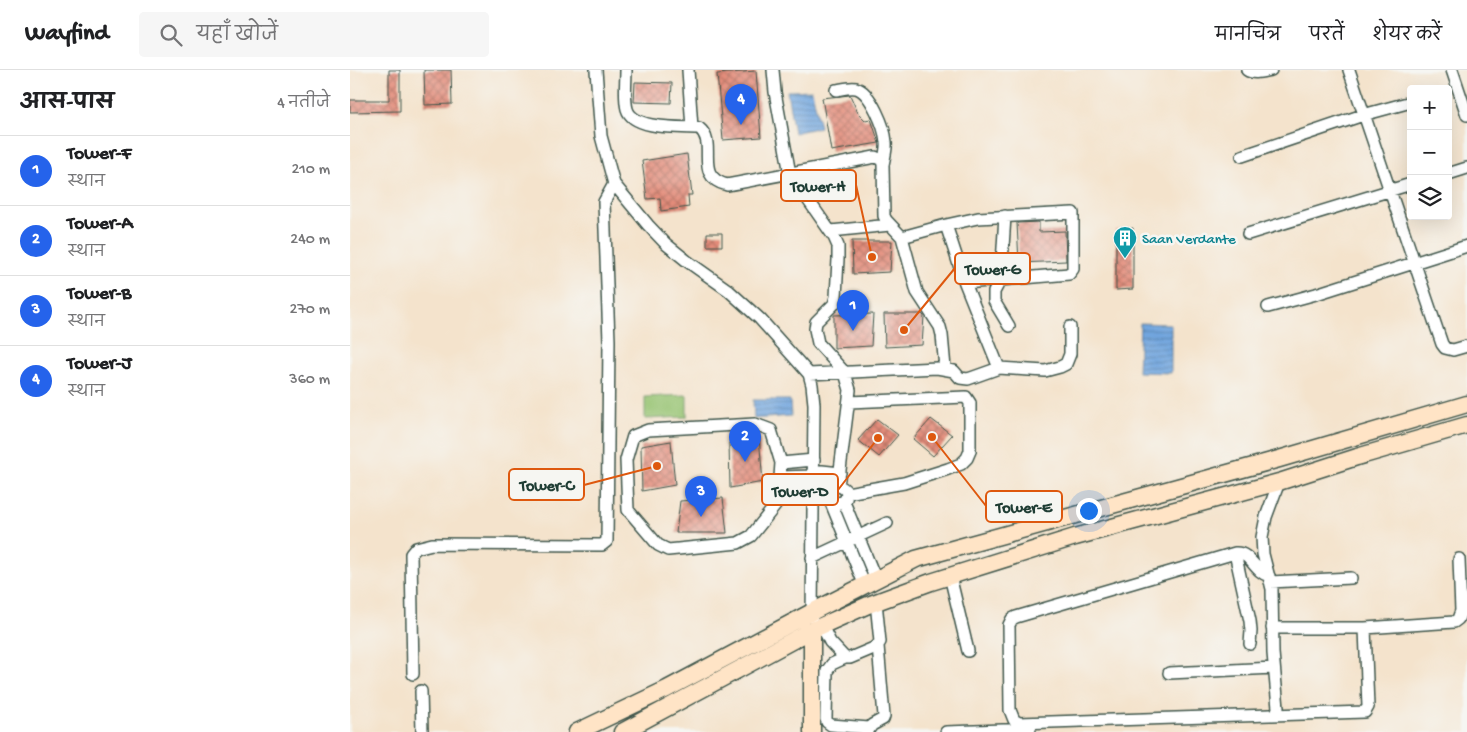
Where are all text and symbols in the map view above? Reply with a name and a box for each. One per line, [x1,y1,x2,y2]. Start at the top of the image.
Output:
search box [139,12,489,57]
text: Wayfind [25,20,109,49]
icon: search [157,21,185,49]
text: यहाँ खोजें [197,25,278,48]
text: मानचित्र [1215,26,1281,47]
text: परतें [1309,26,1344,47]
text: शेयर करें [1372,26,1442,47]
pin: 4 [725,84,757,125]
map controls [1407,85,1452,220]
button: + [1407,85,1452,130]
text: आस-पास [20,92,114,117]
text: 4 नतीजे [277,95,330,114]
button: − [1407,130,1452,175]
text: Tower-F [67,143,131,166]
text: 1 [33,161,39,180]
text: 210 m [291,161,330,180]
callout: Tower-H [781,170,856,201]
text: स्थान [67,174,105,193]
button: layers [1407,175,1452,220]
text: Tower-H [789,179,846,198]
text: Tower-A [67,213,133,236]
building icon: Saan Verdante [1112,225,1138,259]
text: 2 [32,231,40,250]
text: 240 m [290,231,330,250]
place label: Saan Verdante [1142,231,1236,249]
text: स्थान [67,244,105,263]
callout: Tower-G [955,253,1030,284]
text: Tower-G [963,262,1022,281]
text: Tower-B [67,283,131,306]
pin: 1 [837,290,869,331]
text: 3 [32,301,40,320]
text: 270 m [290,301,330,320]
text: स्थान [67,314,105,333]
text: Tower-J [67,353,131,376]
text: 4 [32,371,40,390]
text: 360 m [289,371,330,390]
text: स्थान [67,384,105,403]
pin: 2 [729,421,761,462]
callout: Tower-C [509,469,584,500]
callout: Tower-D [762,474,838,505]
pin: 3 [685,476,717,517]
text: Tower-C [518,478,576,497]
text: Tower-D [770,484,829,503]
callout: Tower-E [986,491,1062,522]
your location [1076,498,1102,524]
text: Tower-E [994,500,1053,519]

